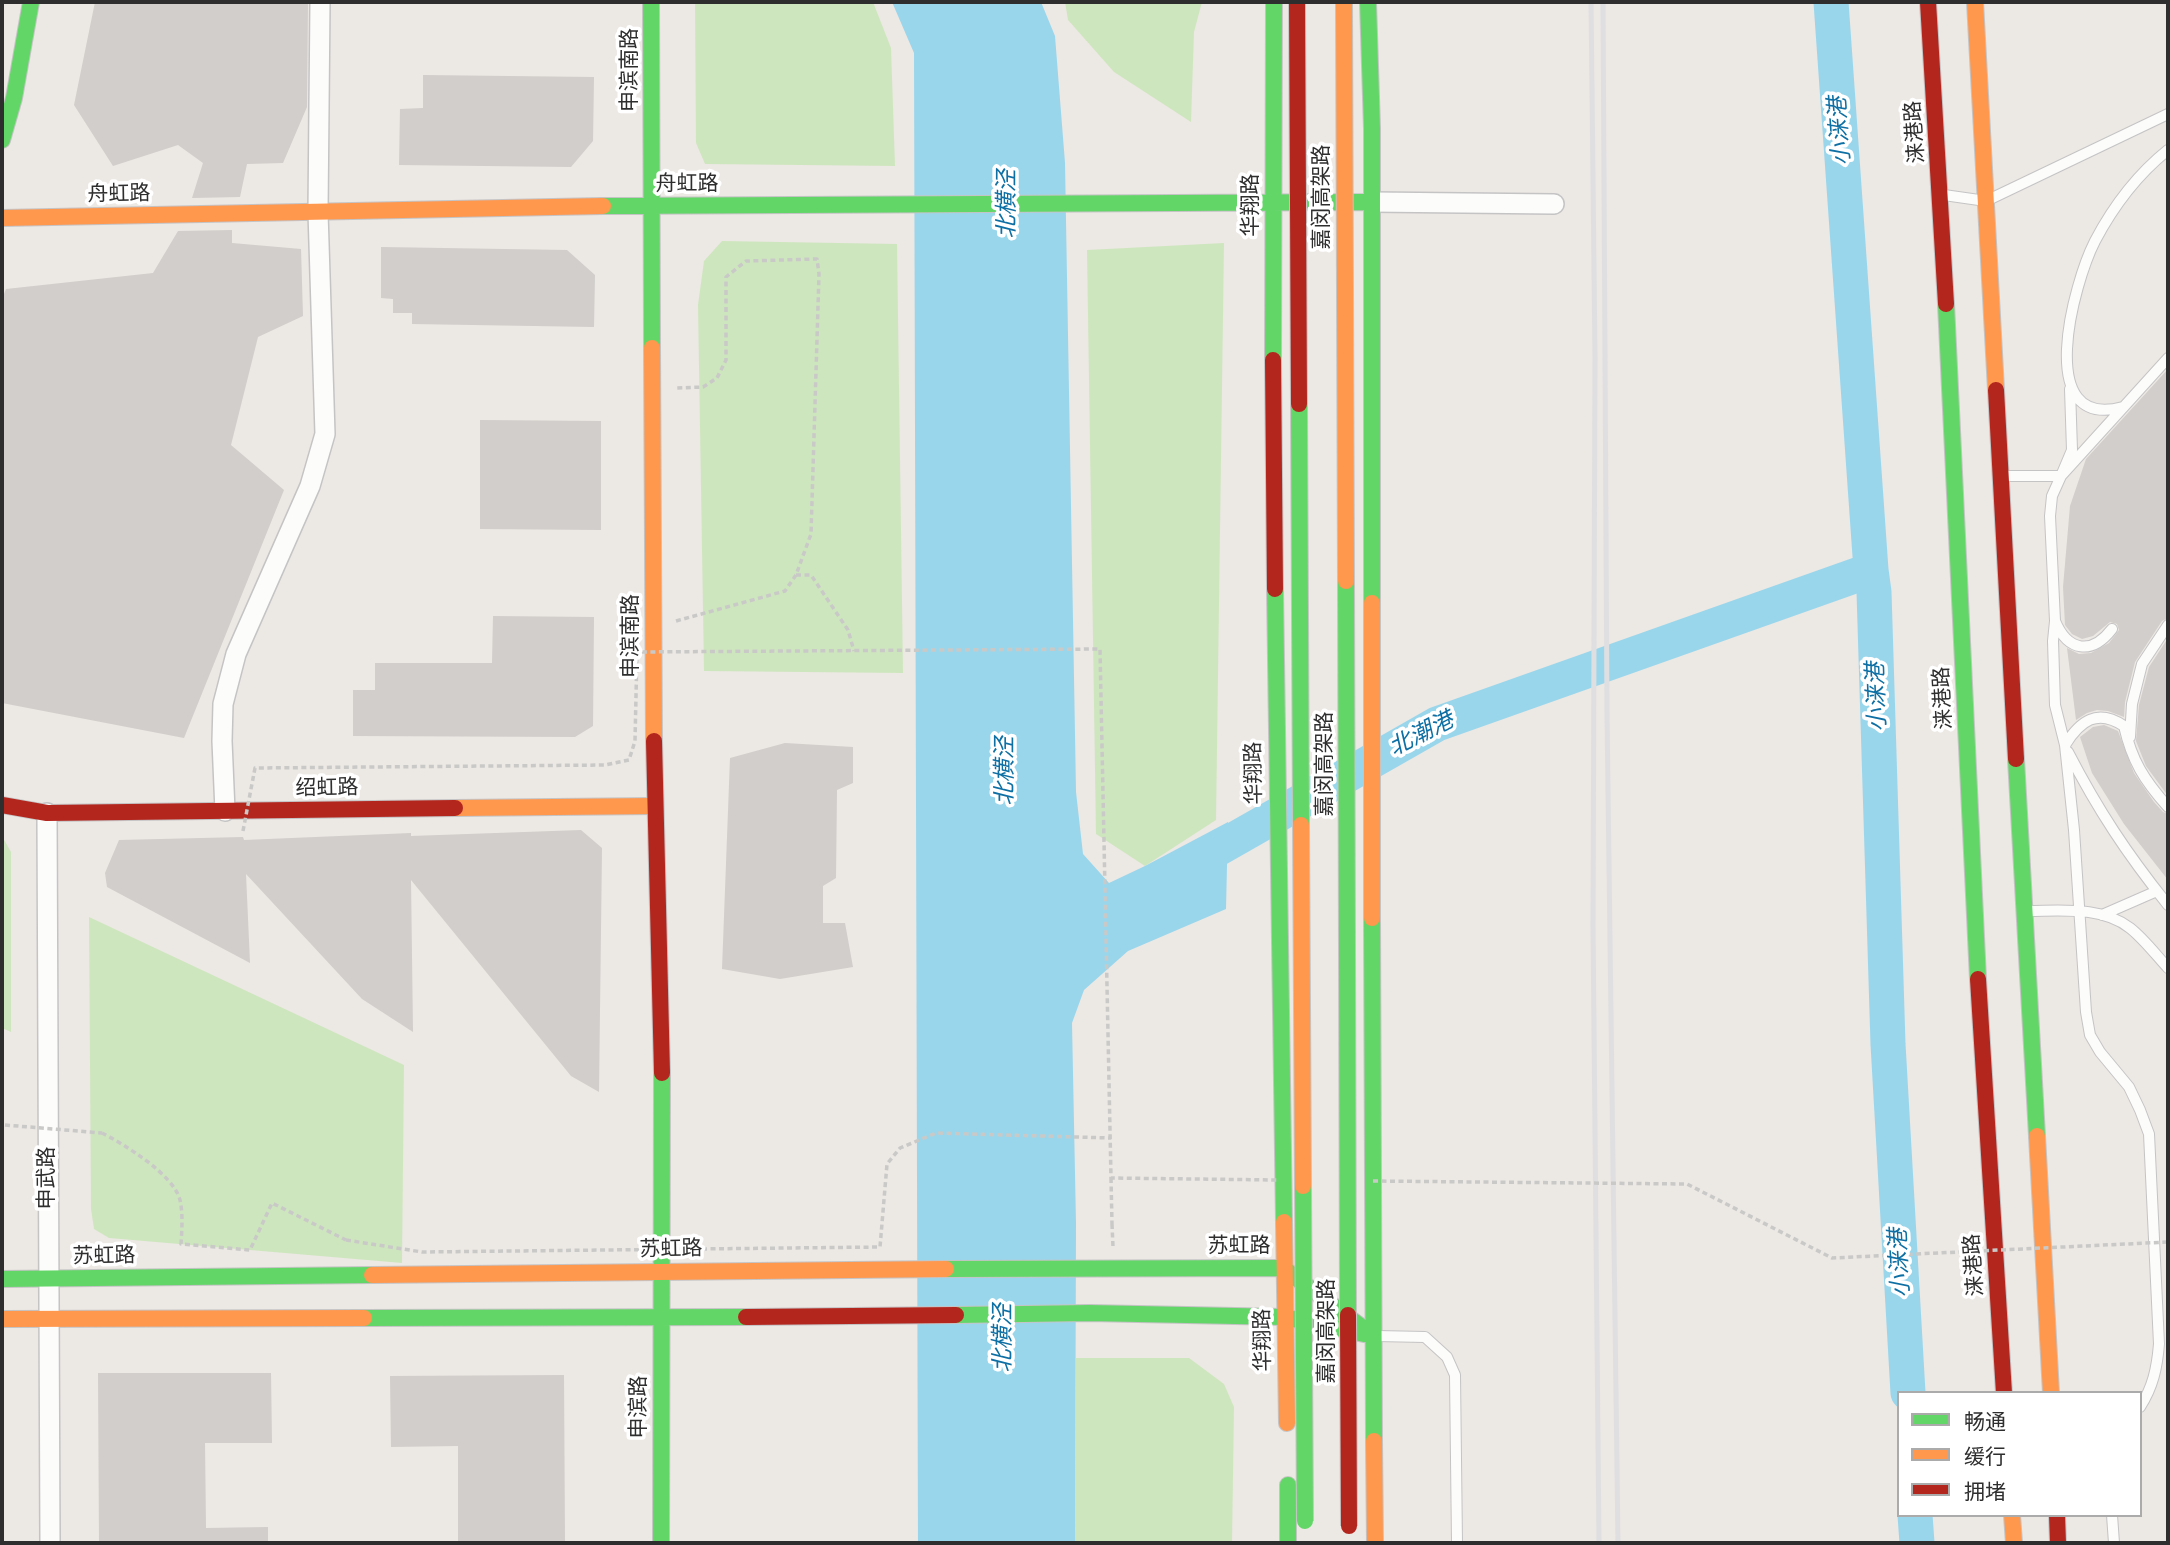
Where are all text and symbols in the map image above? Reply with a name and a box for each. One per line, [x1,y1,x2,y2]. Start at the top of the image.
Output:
street label: 申滨南路 [618,28,644,112]
water label: 小涞港 [1825,96,1857,166]
street label: 涞港路 [1901,100,1931,164]
street label: 嘉闵高架路 [1310,145,1336,249]
water label: 北横泾 [994,170,1022,238]
street label: 舟虹路 [656,172,718,198]
street label: 华翔路 [1239,174,1265,236]
street label: 舟虹路 [87,182,151,208]
street label: 申滨南路 [619,594,645,678]
water label: 小涞港 [1863,662,1893,732]
street label: 涞港路 [1930,666,1958,730]
water label: 北潮港 [1385,707,1459,763]
street label: 嘉闵高架路 [1313,712,1339,816]
water label: 北横泾 [992,737,1020,805]
street label: 华翔路 [1242,741,1268,805]
street label: 绍虹路 [295,776,359,802]
street label: 申武路 [35,1147,61,1209]
water label: 小涞港 [1885,1228,1917,1298]
street label: 涞港路 [1960,1233,1990,1297]
street label: 苏虹路 [1208,1234,1270,1260]
street label: 苏虹路 [639,1237,703,1263]
street label: 苏虹路 [72,1244,136,1270]
street label: 嘉闵高架路 [1315,1279,1341,1383]
water label: 北横泾 [990,1304,1018,1372]
street label: 华翔路 [1251,1308,1277,1372]
street label: 申滨路 [627,1376,653,1438]
legend [1897,1391,2142,1517]
text: 畅通 [1964,1410,2006,1434]
text: 缓行 [1964,1445,2006,1469]
text: 拥堵 [1964,1480,2006,1504]

